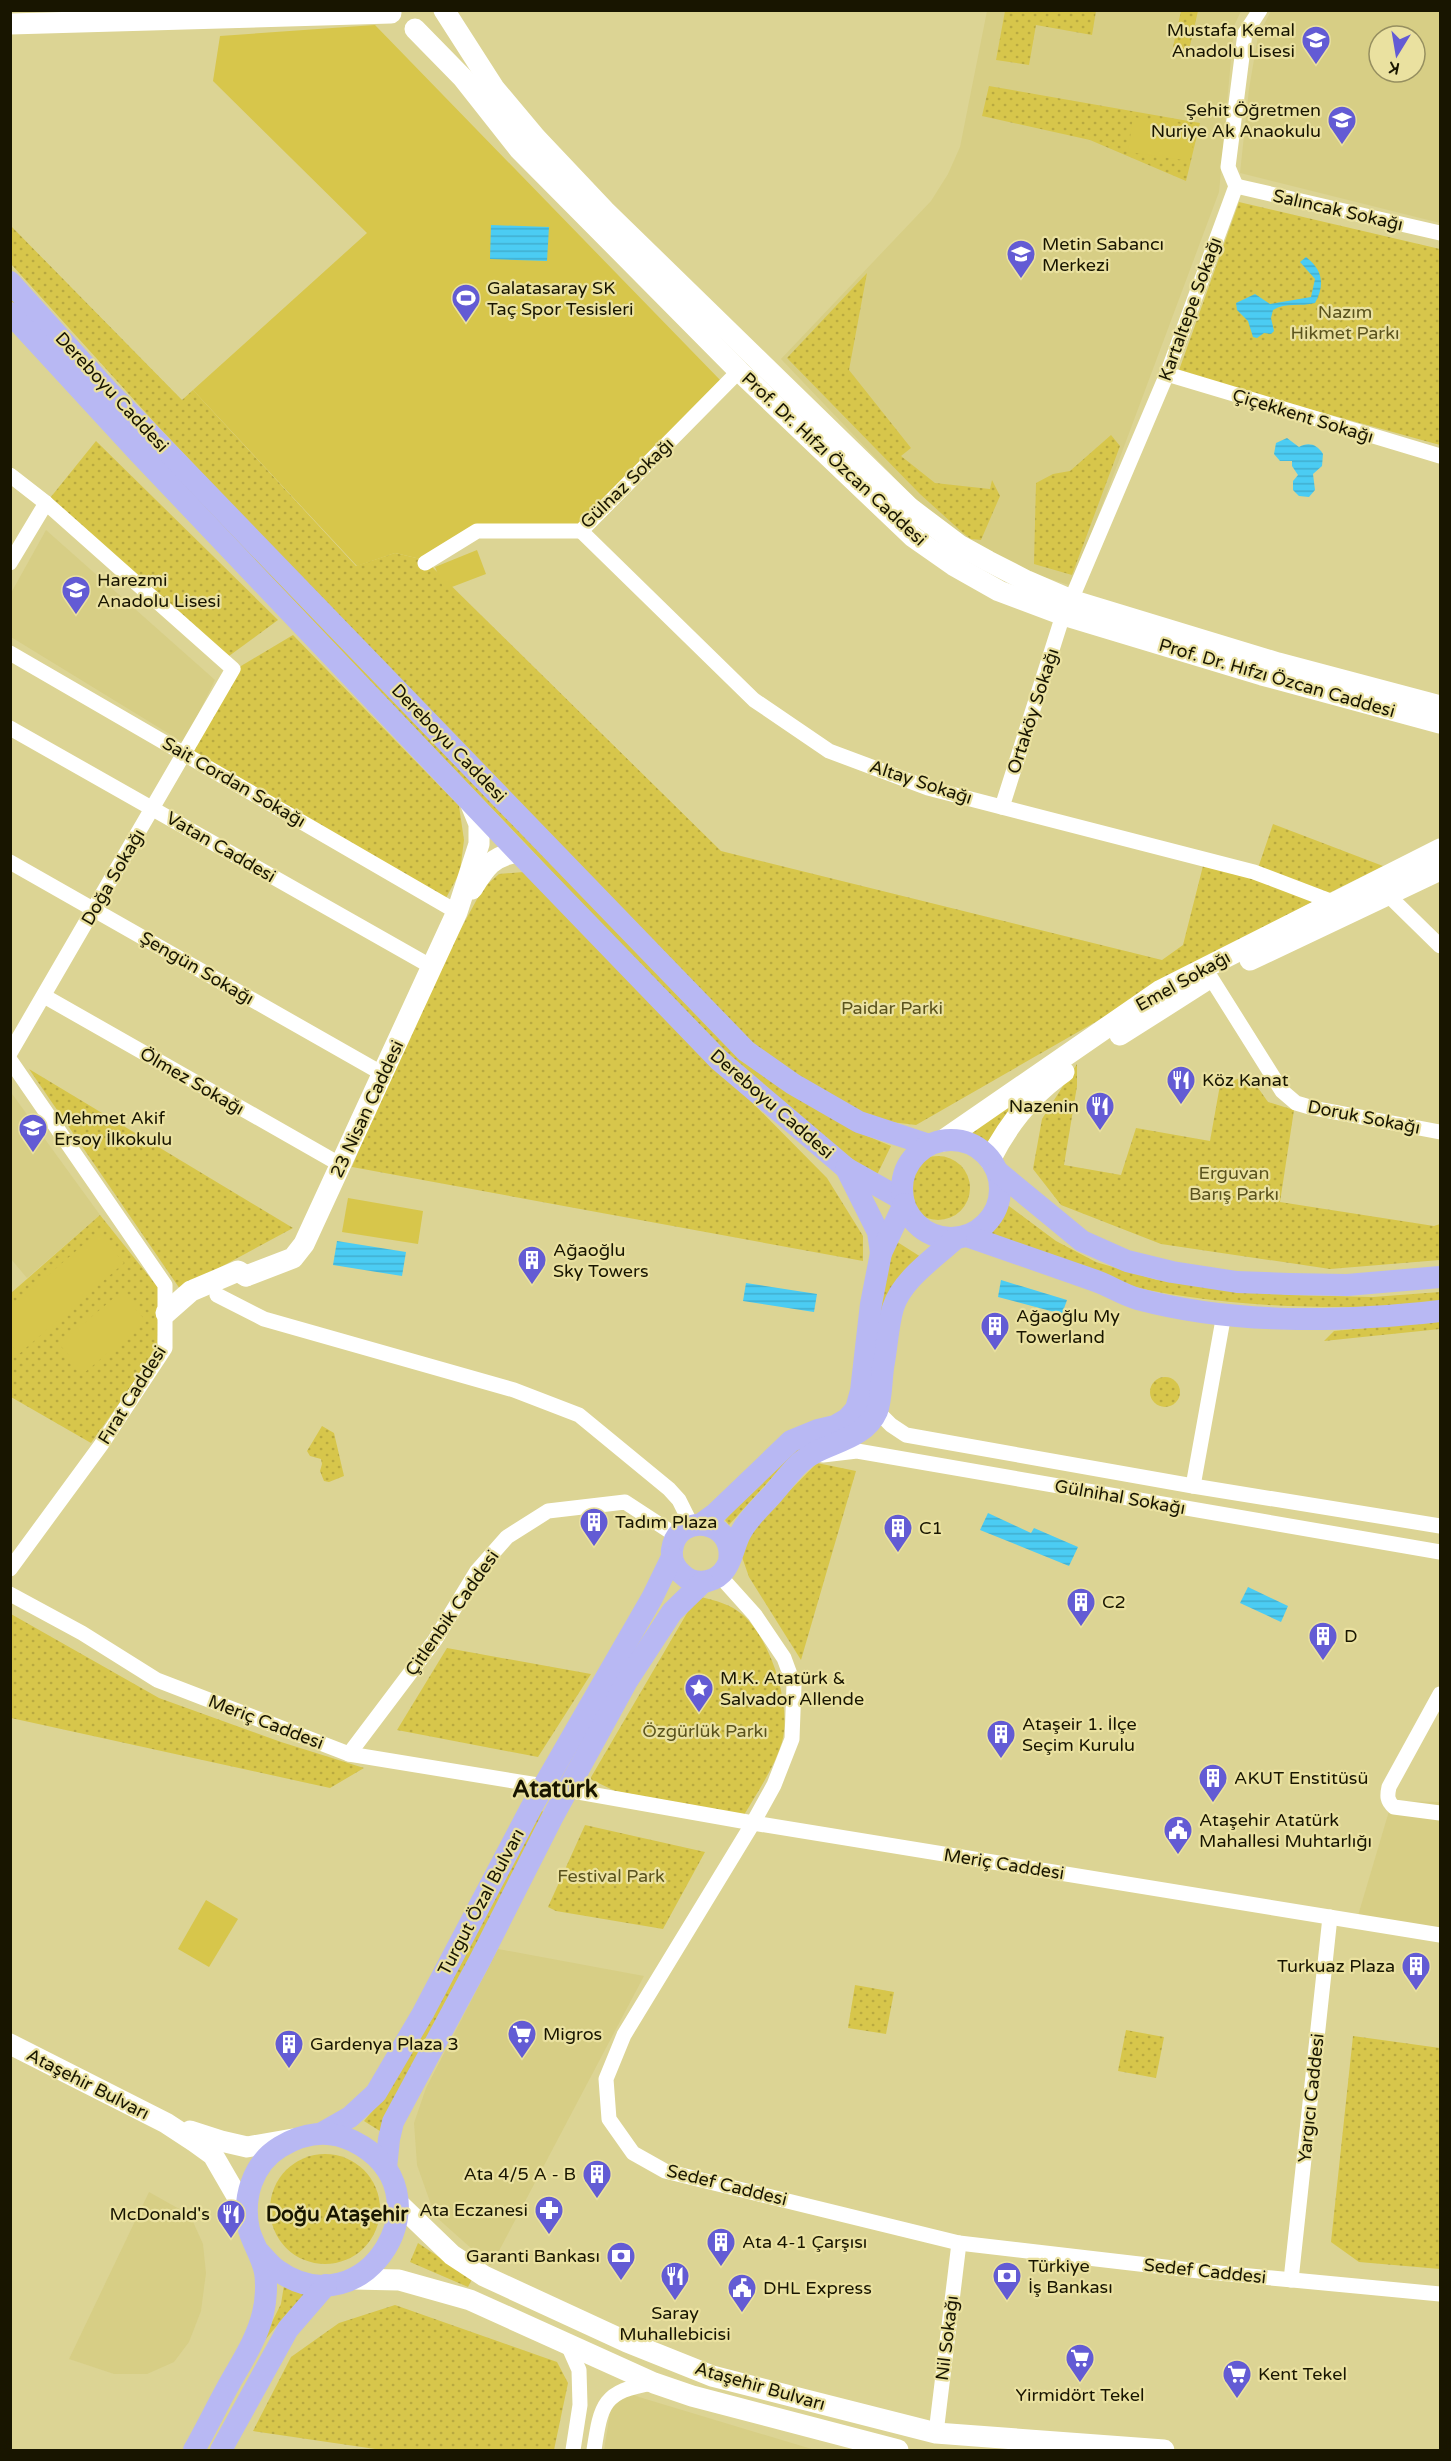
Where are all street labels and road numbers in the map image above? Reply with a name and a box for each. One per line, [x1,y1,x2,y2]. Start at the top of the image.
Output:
street label: Salıncak Sokağı [1271,184,1405,236]
street label: Kartaltepe Sokağı [1154,234,1226,384]
street label: Dereboyu Caddesi [51,327,173,457]
street label: Prof. Dr. Hıfzı Özcan Caddesi [737,368,931,550]
street label: Çiçekkent Sokağı [1230,384,1376,448]
street label: Gülnaz Sokağı [576,433,678,533]
street label: Prof. Dr. Hıfzı Özcan Caddesi [1156,634,1398,722]
street label: Ortaköy Sokağı [1002,645,1064,777]
street label: Dereboyu Caddesi [387,679,511,807]
street label: Sait Cordan Sokağı [158,732,310,832]
street label: Altay Sokağı [867,755,975,809]
street label: Vatan Caddesi [162,807,280,887]
street label: Doğa Sokağı [76,825,150,929]
street label: Şengün Sokağı [136,927,258,1009]
street label: Emel Sokağı [1132,946,1234,1016]
street label: 23 Nisan Caddesi [326,1037,408,1181]
street label: Ölmez Sokağı [136,1042,248,1120]
street label: Dereboyu Caddesi [706,1044,838,1164]
street label: Doruk Sokağı [1306,1095,1422,1139]
street label: Fırat Caddesi [93,1342,171,1448]
street label: Gülnihal Sokağı [1053,1475,1187,1519]
street label: Çitlenbik Caddesi [400,1546,504,1680]
street label: Meriç Caddesi [205,1690,327,1754]
street label: Turgut Özal Bulvarı [433,1825,529,1979]
street label: Meriç Caddesi [942,1844,1066,1884]
street label: Yargıcı Caddesi [1293,2032,1329,2164]
street label: Ataşehir Bulvarı [23,2044,153,2124]
street label: Sedef Caddesi [665,2159,789,2211]
street label: Sedef Caddesi [1143,2254,1267,2288]
street label: Nil Sokağı [931,2294,963,2382]
street label: Ataşehir Bulvarı [692,2357,828,2415]

